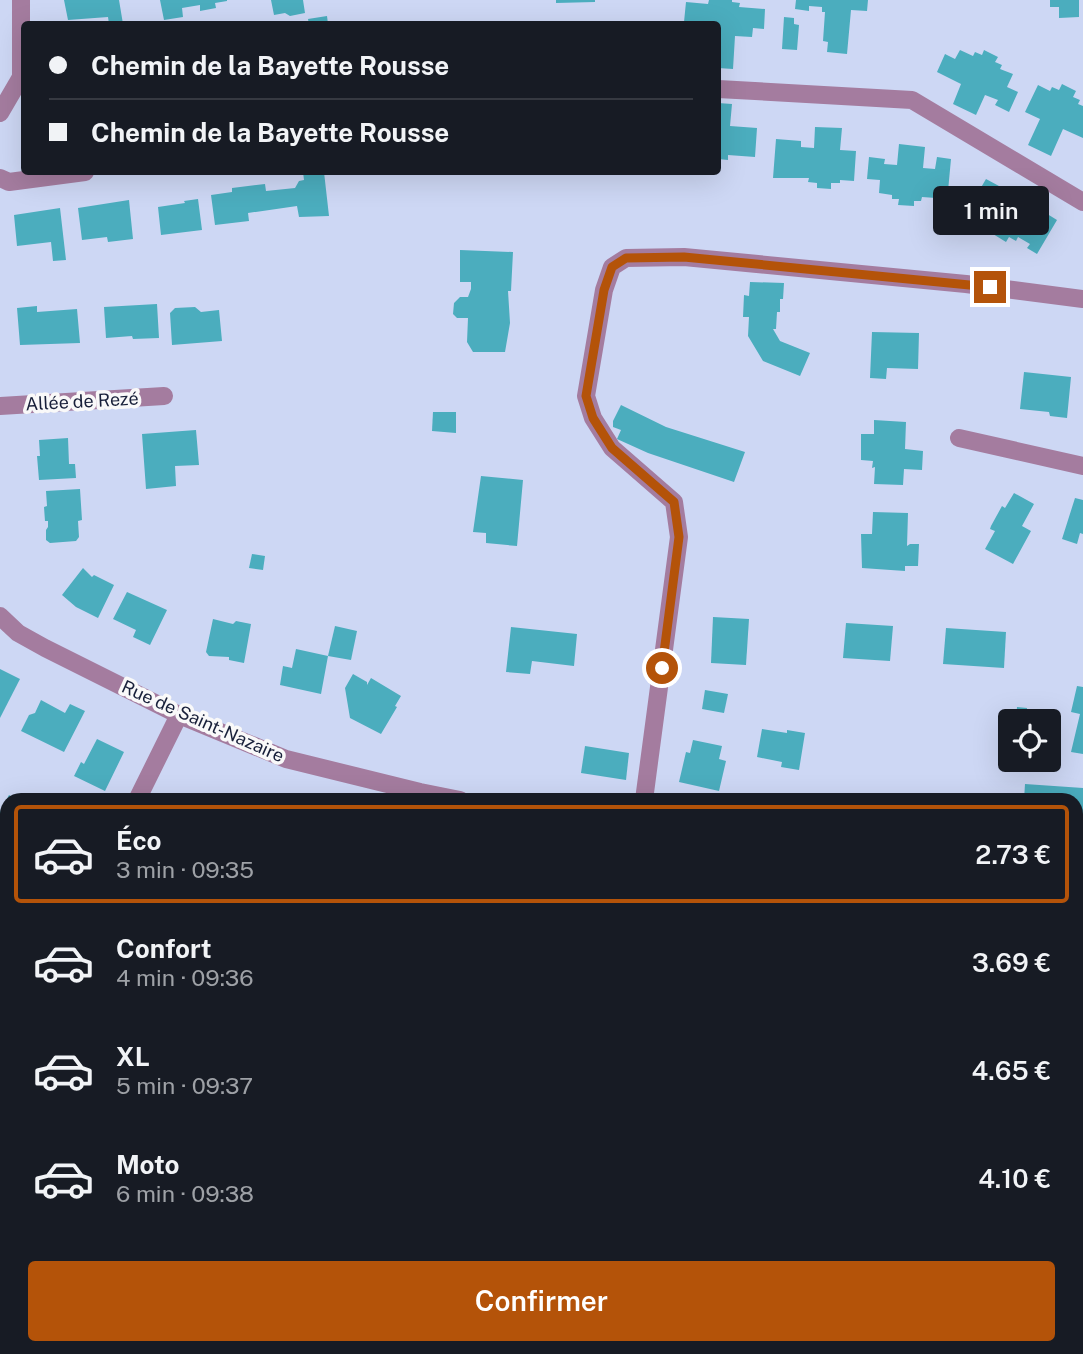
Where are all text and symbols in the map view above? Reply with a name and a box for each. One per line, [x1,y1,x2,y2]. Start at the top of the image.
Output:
text: Chemin de la Bayette Rousse [91,50,449,81]
text: Chemin de la Bayette Rousse [91,117,449,148]
callout: 1 min [932,186,1048,234]
text: 1 min [964,197,1018,224]
route end [974,271,1006,303]
street label: Allée de Rezé [25,388,139,414]
route start [646,652,678,684]
street label: Rue de Saint-Nazaire [119,676,287,766]
map controls [998,709,1061,772]
button: locate [998,709,1061,772]
icon: car [32,823,95,886]
text: Éco [116,825,162,856]
text: 2.73 € [975,839,1051,870]
text: 3 min · 09:35 [116,856,254,883]
icon: car [32,931,95,994]
text: Confort [116,933,212,964]
text: 3.69 € [972,947,1051,978]
text: 4 min · 09:36 [116,964,254,991]
icon: car [32,1039,95,1102]
text: XL [116,1041,150,1072]
text: 4.65 € [972,1055,1051,1086]
text: 5 min · 09:37 [116,1072,253,1099]
icon: car [32,1147,95,1210]
text: Moto [116,1149,179,1180]
text: 4.10 € [978,1163,1051,1194]
text: 6 min · 09:38 [116,1180,254,1207]
button: Confirmer [28,1261,1055,1341]

